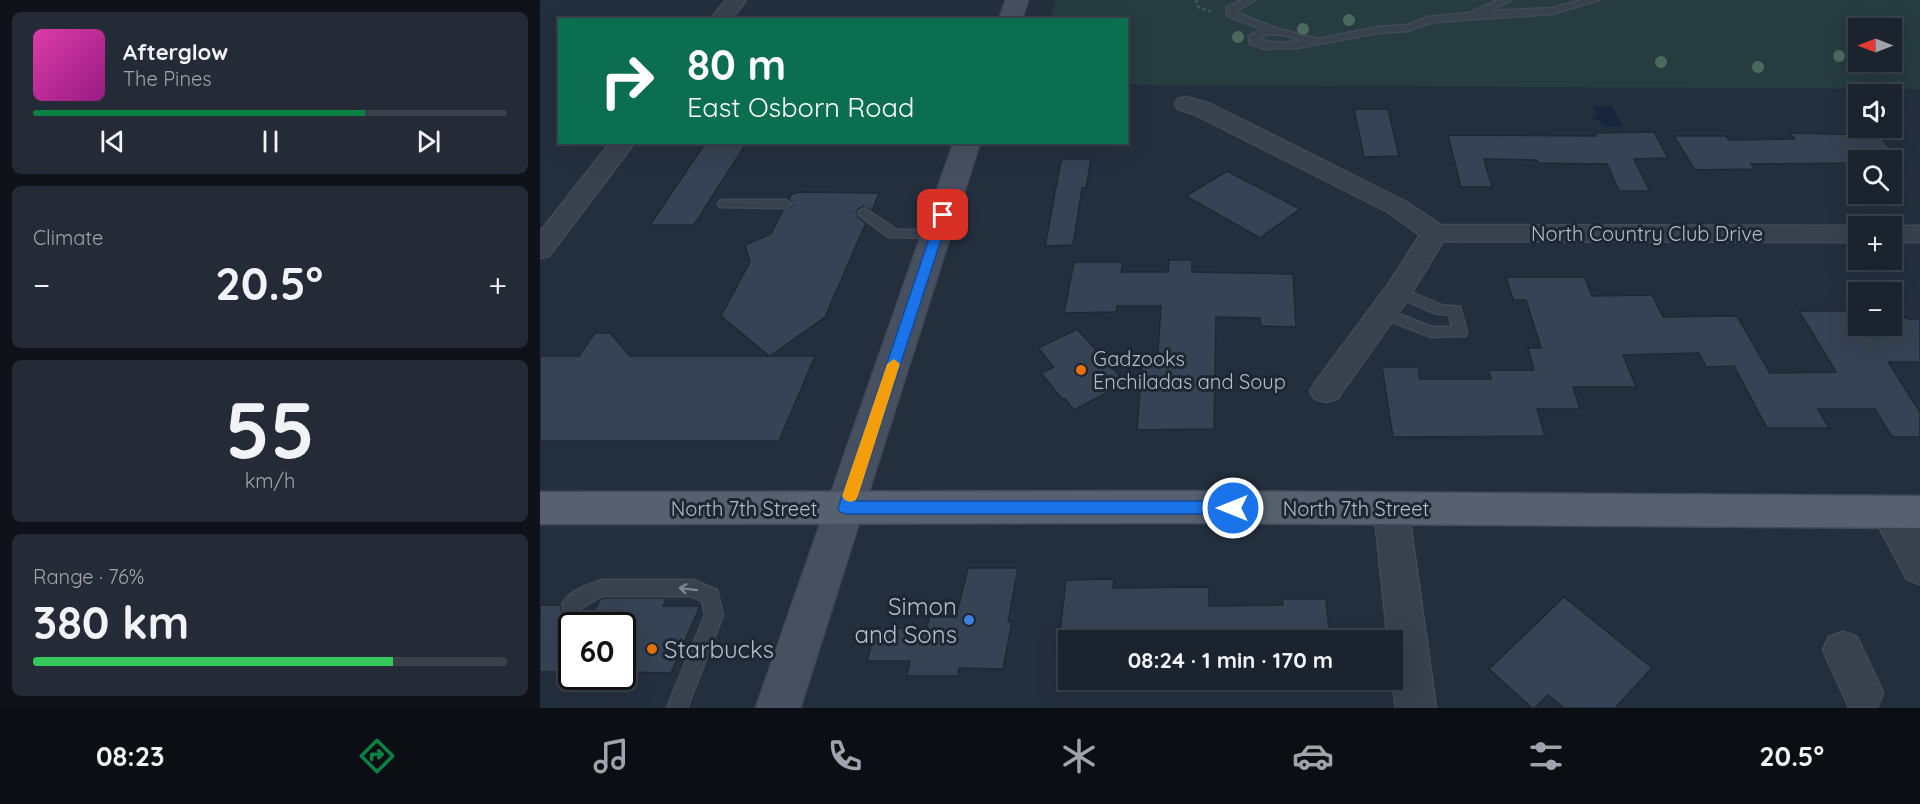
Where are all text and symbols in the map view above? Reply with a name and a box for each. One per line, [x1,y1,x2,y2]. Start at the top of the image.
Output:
north arrow [1848,18,1902,72]
map controls [1848,18,1902,336]
text: Afterglow [123,38,228,66]
text: 80 m [687,38,786,91]
icon: right [588,42,666,120]
text: The Pines [123,66,212,91]
button: sound [1848,84,1902,138]
text: East Osborn Road [687,90,914,124]
icon: previous [96,125,129,158]
icon: pause [254,125,287,158]
icon: next [412,125,445,158]
button: search [1848,150,1902,204]
pin [917,189,968,240]
icon: arrive [926,198,959,231]
button: + [1848,216,1902,270]
street label: North Country Club Drive [1531,221,1763,246]
text: Climate [33,225,103,250]
text: 20.5° [215,255,323,311]
text: − [33,264,50,305]
text: + [488,264,507,305]
button: − [1848,282,1902,336]
place label: Gadzooks Enchiladas and Soup [1093,346,1286,394]
marker: Gadzooks Enchiladas and Soup [1074,363,1088,377]
text: 55 [225,380,315,478]
text: km/h [245,468,295,493]
position arrow [1201,476,1265,540]
street label: North 7th Street [671,496,817,521]
street label: North 7th Street [1283,496,1429,521]
text: Range · 76% [33,564,144,589]
one-way arrow [679,584,698,595]
place label: Simon and Sons [854,591,957,649]
text: 380 km [33,594,189,650]
speed limit sign: 60 [558,612,636,690]
marker: Simon and Sons [962,613,976,627]
place label: Starbucks [664,634,774,664]
marker: Starbucks [645,642,659,656]
text: 08:24 · 1 min · 170 m [1128,646,1333,674]
icon: directions [356,735,398,777]
icon: music [590,735,632,777]
icon: phone [824,735,866,777]
icon: climate [1058,735,1100,777]
icon: car [1292,735,1334,777]
icon: filters [1525,735,1567,777]
text: 08:23 [96,739,165,773]
text: 20.5° [1759,739,1824,773]

